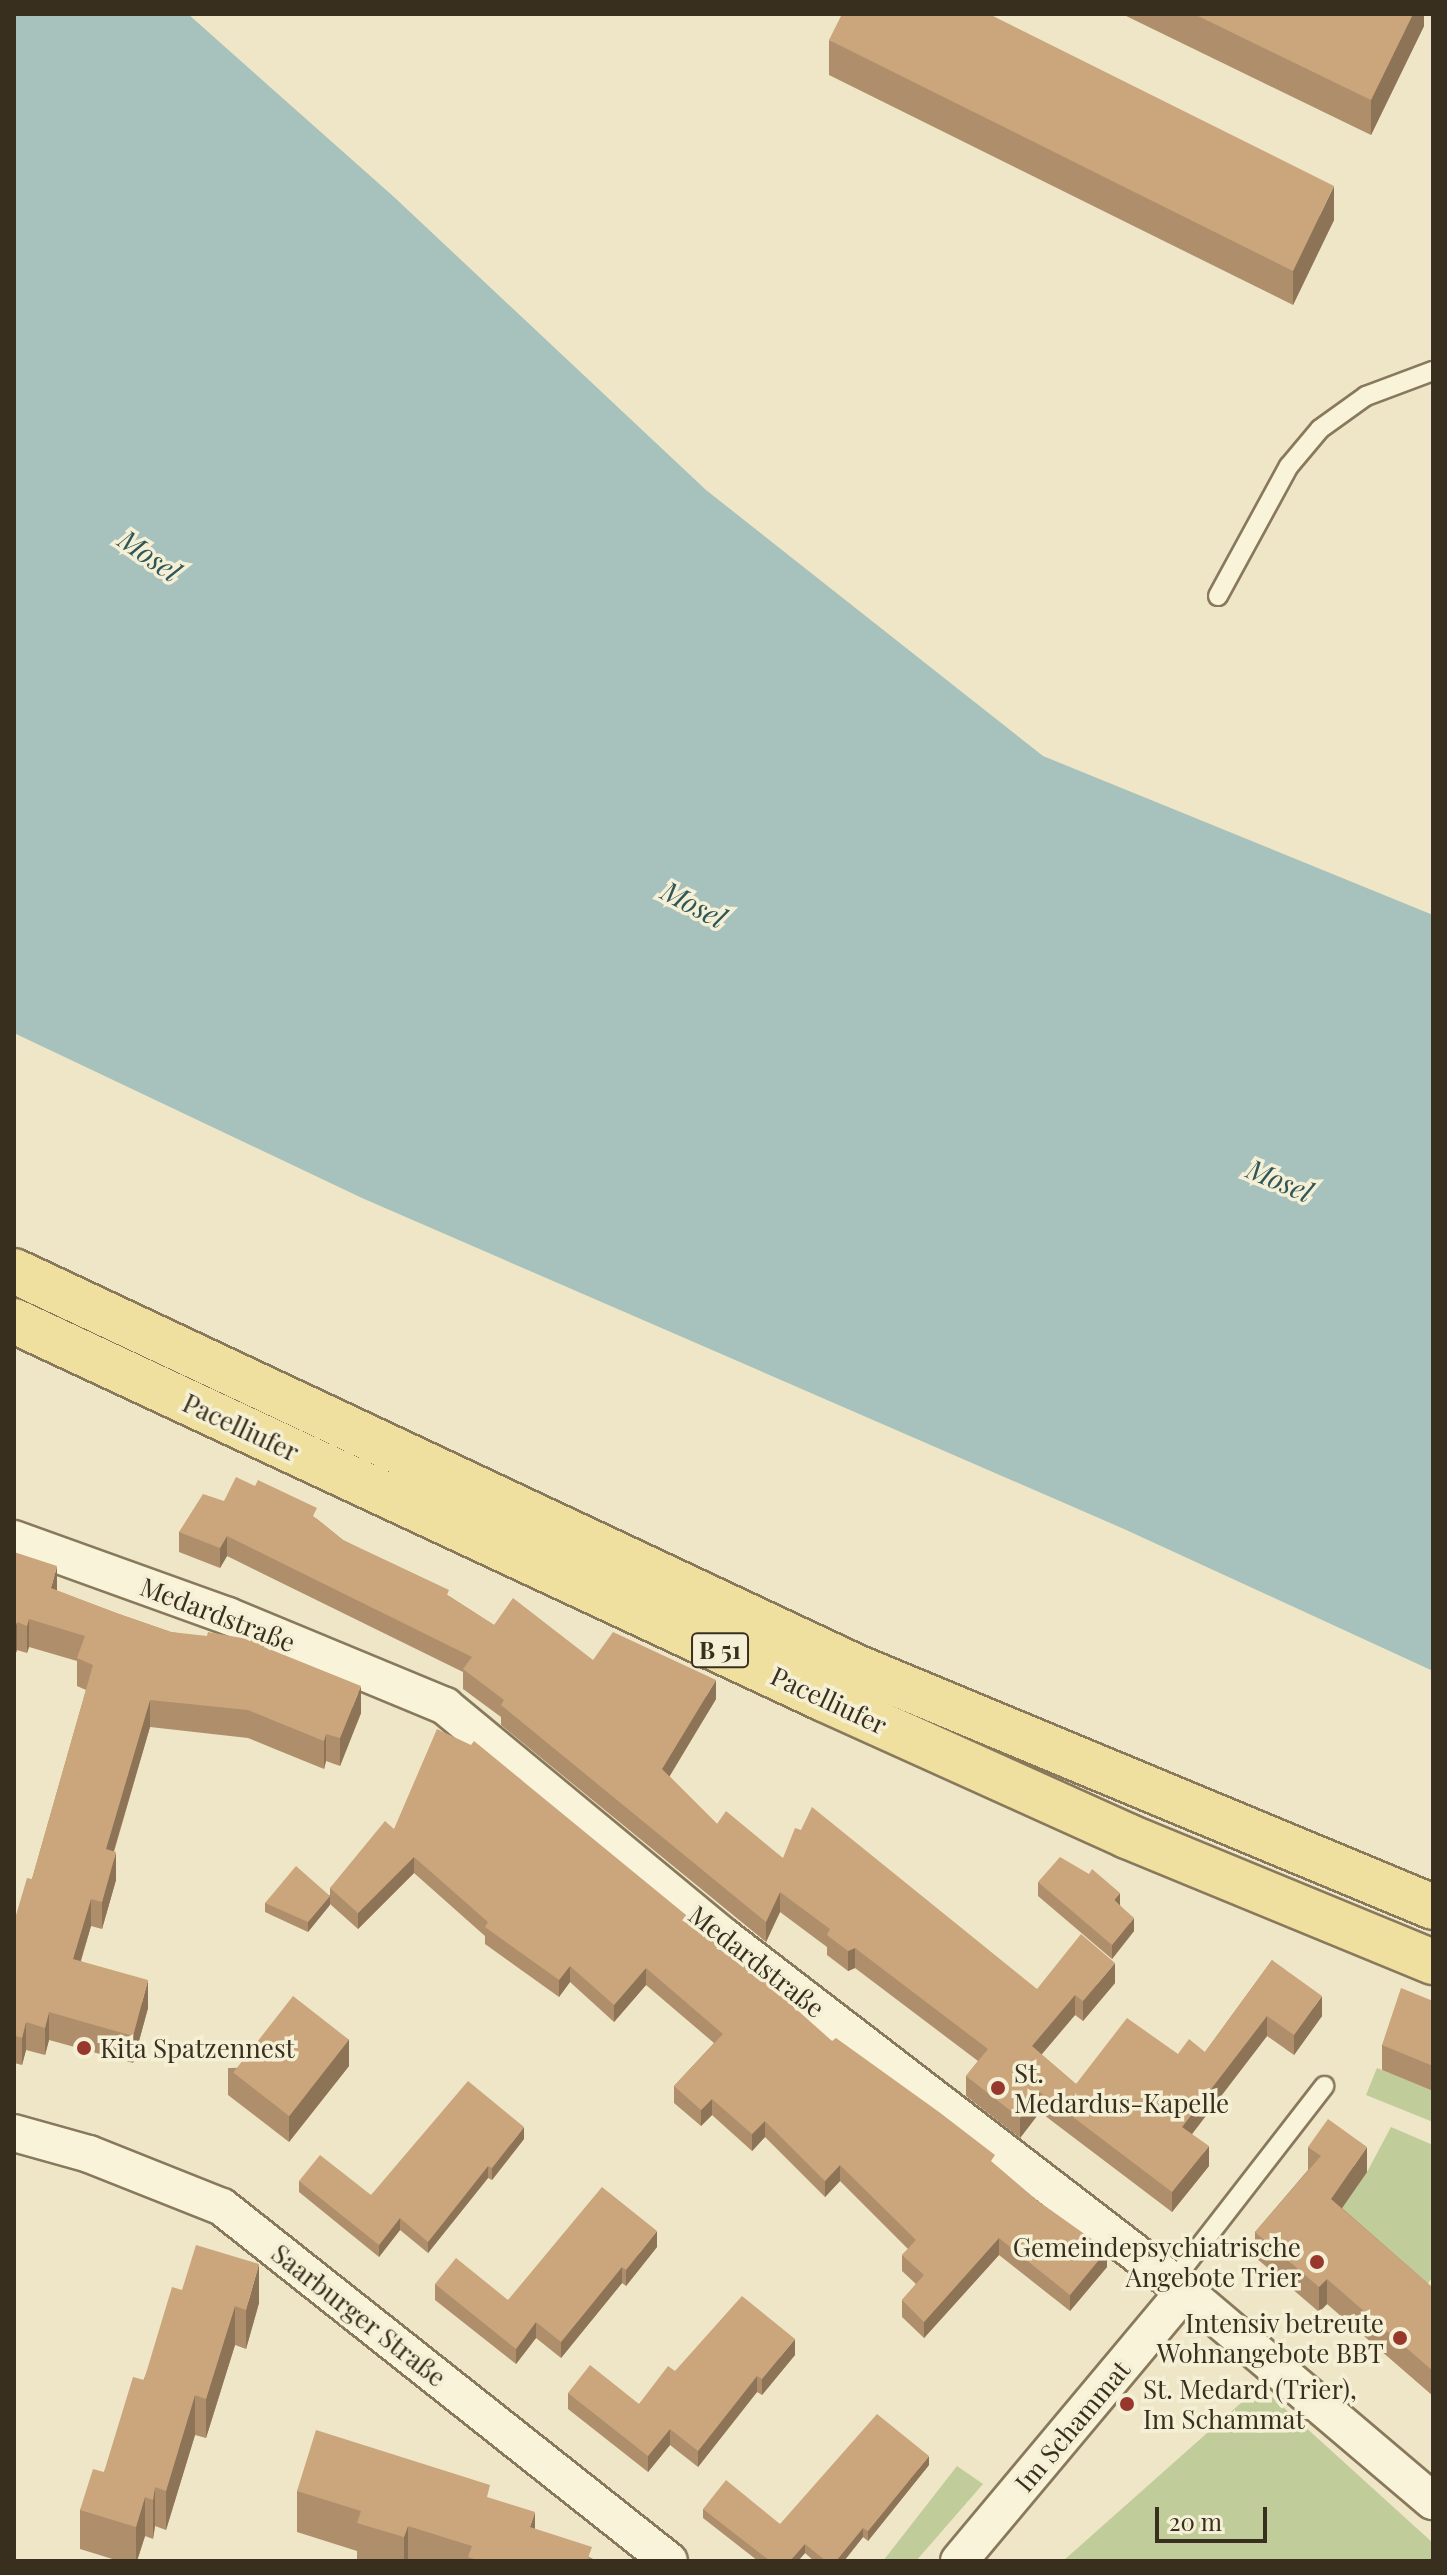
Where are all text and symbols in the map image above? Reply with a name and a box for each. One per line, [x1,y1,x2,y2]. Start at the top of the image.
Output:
water label: Mosel [113,522,187,588]
water label: Mosel [656,873,732,935]
water label: Mosel [1242,1151,1318,1209]
street label: Pacelliufer [178,1387,304,1467]
street label: Medardstraße [136,1570,300,1658]
road number: B 51 [690,1630,750,1670]
street label: Pacelliufer [766,1660,892,1740]
street label: Medardstraße [683,1898,831,2024]
place label: Kita Spatzennest [100,2032,295,2064]
marker: Kita Spatzennest [75,2039,93,2057]
place label: St. Medardus-Kapelle [1014,2057,1229,2118]
marker: St. Medardus-Kapelle [989,2079,1007,2097]
place label: Gemeindepsychiatrische Angebote Trier [1013,2231,1301,2292]
street label: Saarburger Straße [265,2237,453,2393]
marker: Gemeindepsychiatrische Angebote Trier [1308,2253,1326,2271]
place label: Intensiv betreute Wohnangebote BBT [1157,2307,1384,2368]
marker: Intensiv betreute Wohnangebote BBT [1391,2329,1409,2347]
street label: Im Schammat [1008,2354,1136,2498]
place label: St. Medard (Trier), Im Schammat [1143,2373,1357,2434]
marker: St. Medard (Trier), Im Schammat [1118,2395,1136,2413]
scale bar [1159,2491,1271,2541]
text: 20 m [1169,2505,1222,2537]

